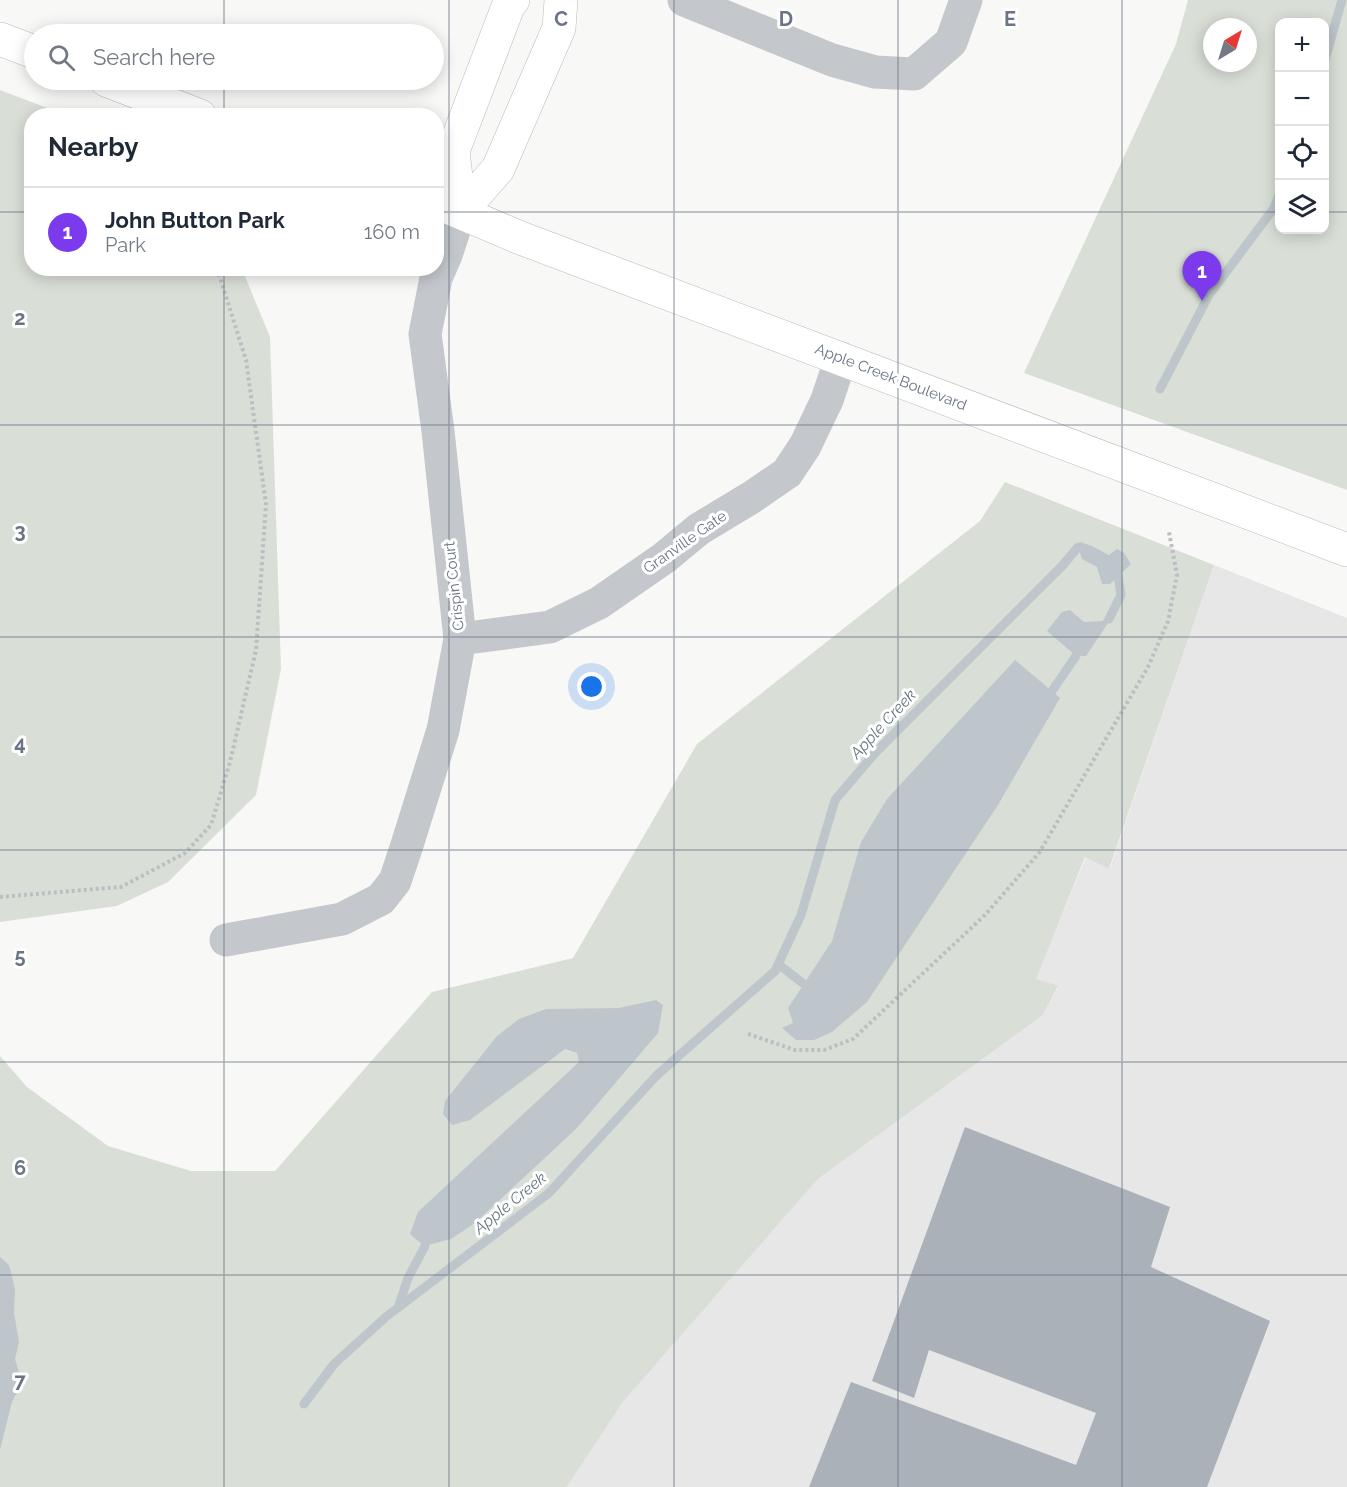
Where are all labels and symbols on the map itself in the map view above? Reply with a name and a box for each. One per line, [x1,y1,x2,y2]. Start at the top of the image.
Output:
text: C [554,7,568,31]
text: D [779,7,793,31]
text: E [1004,7,1016,31]
north arrow [1203,18,1257,72]
pin: 1 [1182,252,1222,301]
text: 2 [14,306,26,330]
street label: Apple Creek Boulevard [813,340,969,414]
street label: Granville Gate [640,507,730,577]
text: 3 [14,519,26,543]
street label: Crispin Court [440,541,468,631]
your location [577,672,606,701]
water label: Apple Creek [846,685,920,763]
text: 4 [14,731,26,755]
text: 5 [14,944,26,968]
text: 6 [14,1156,26,1180]
water label: Apple Creek [469,1168,550,1239]
text: 7 [14,1369,26,1393]

